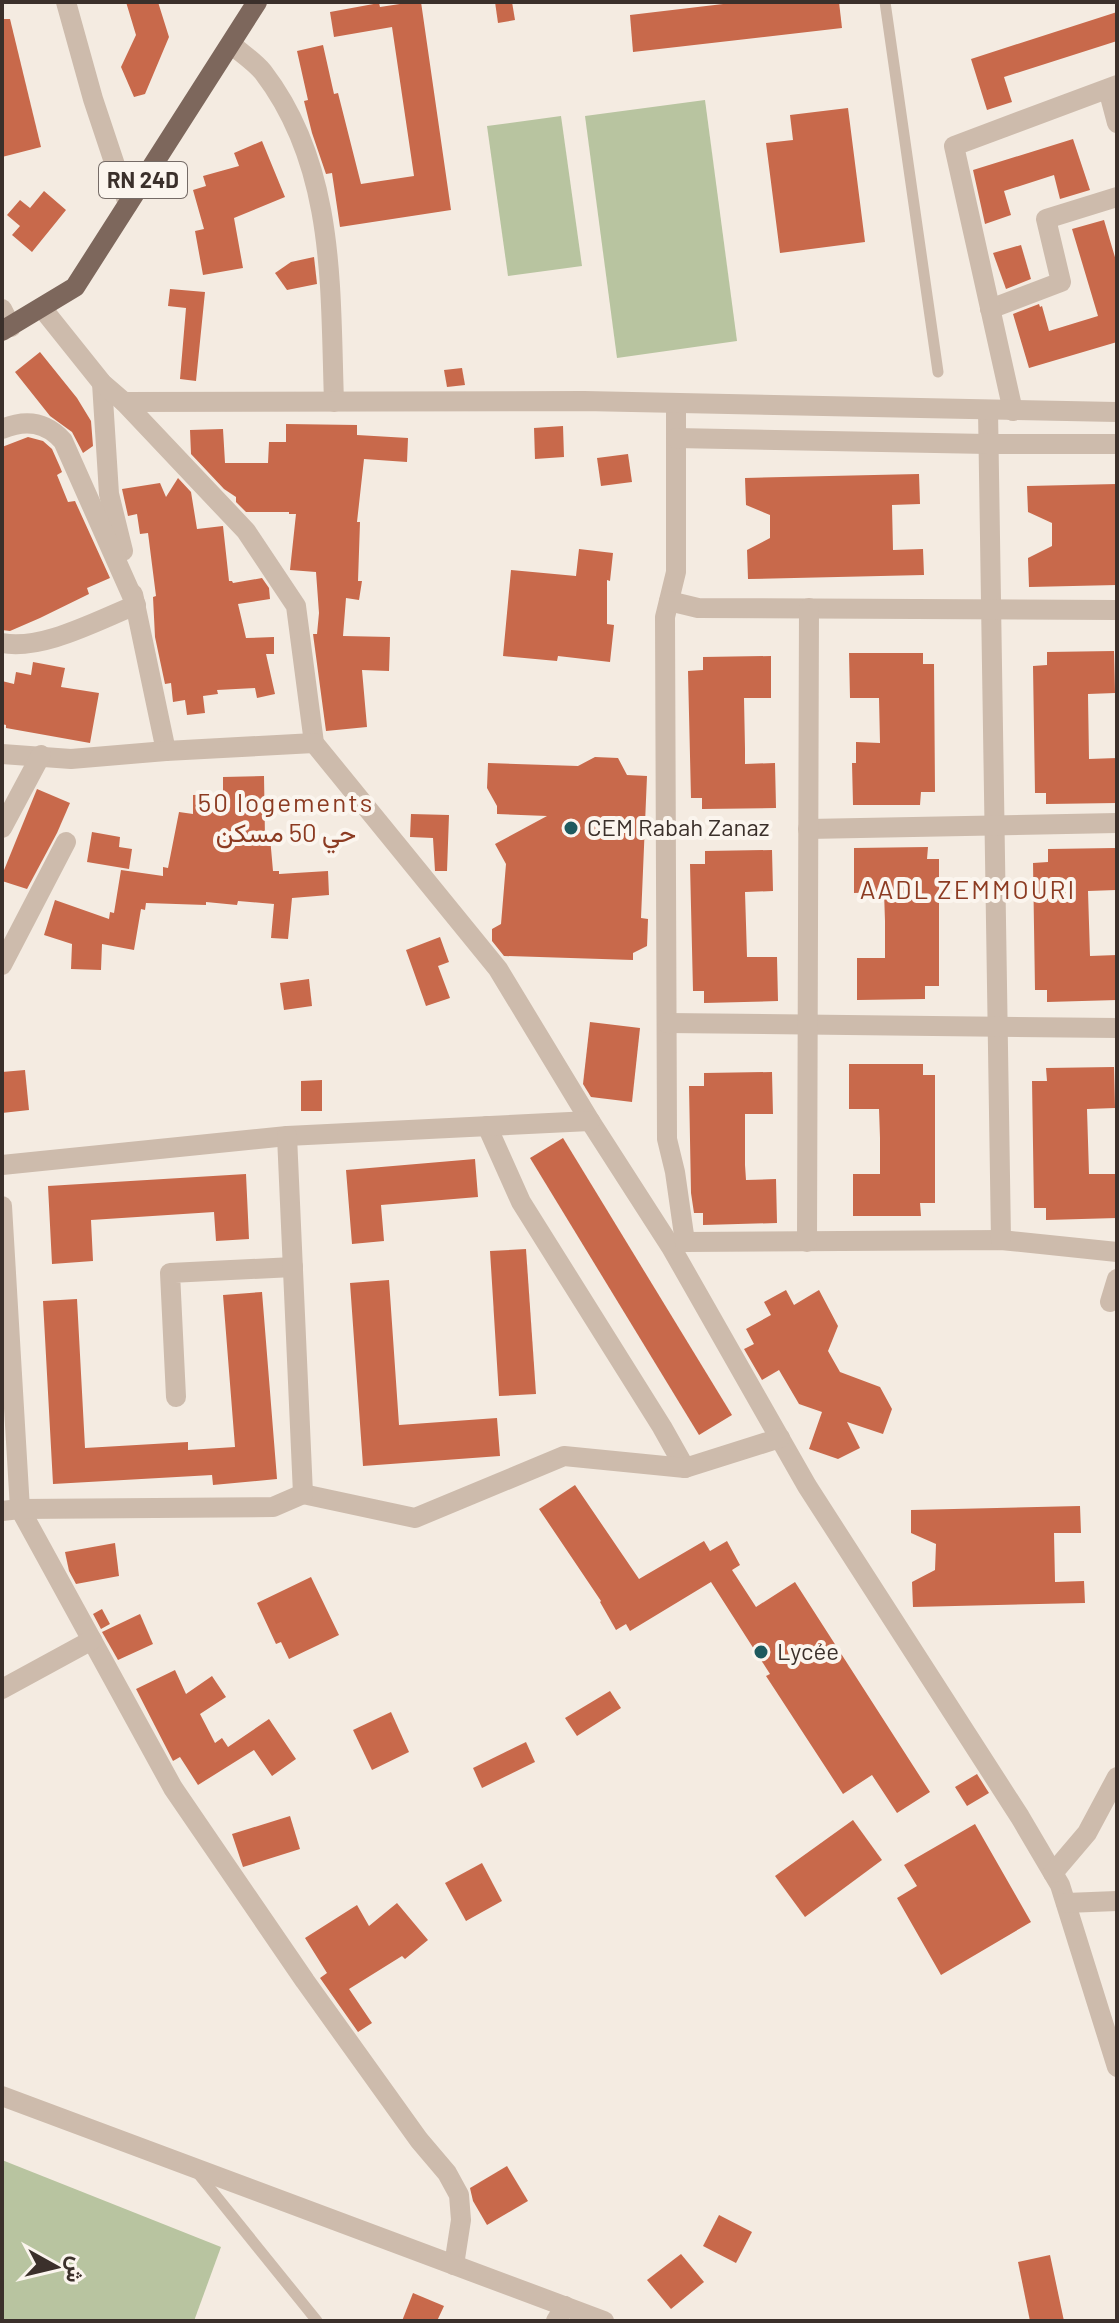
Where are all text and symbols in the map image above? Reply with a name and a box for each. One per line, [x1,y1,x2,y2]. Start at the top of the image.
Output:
road number: RN 24D [99,162,187,198]
district label: 50 logements حي 50 مسكن [198,786,374,854]
place label: CEM Rabah Zanaz [587,812,769,841]
marker: CEM Rabah Zanaz [562,819,580,837]
district label: AADL ZEMMOURI [860,873,1076,904]
place label: Lycée [777,1636,839,1665]
marker: Lycée [752,1643,770,1661]
north arrow [16,2227,96,2307]
text: ش [60,2255,92,2285]

